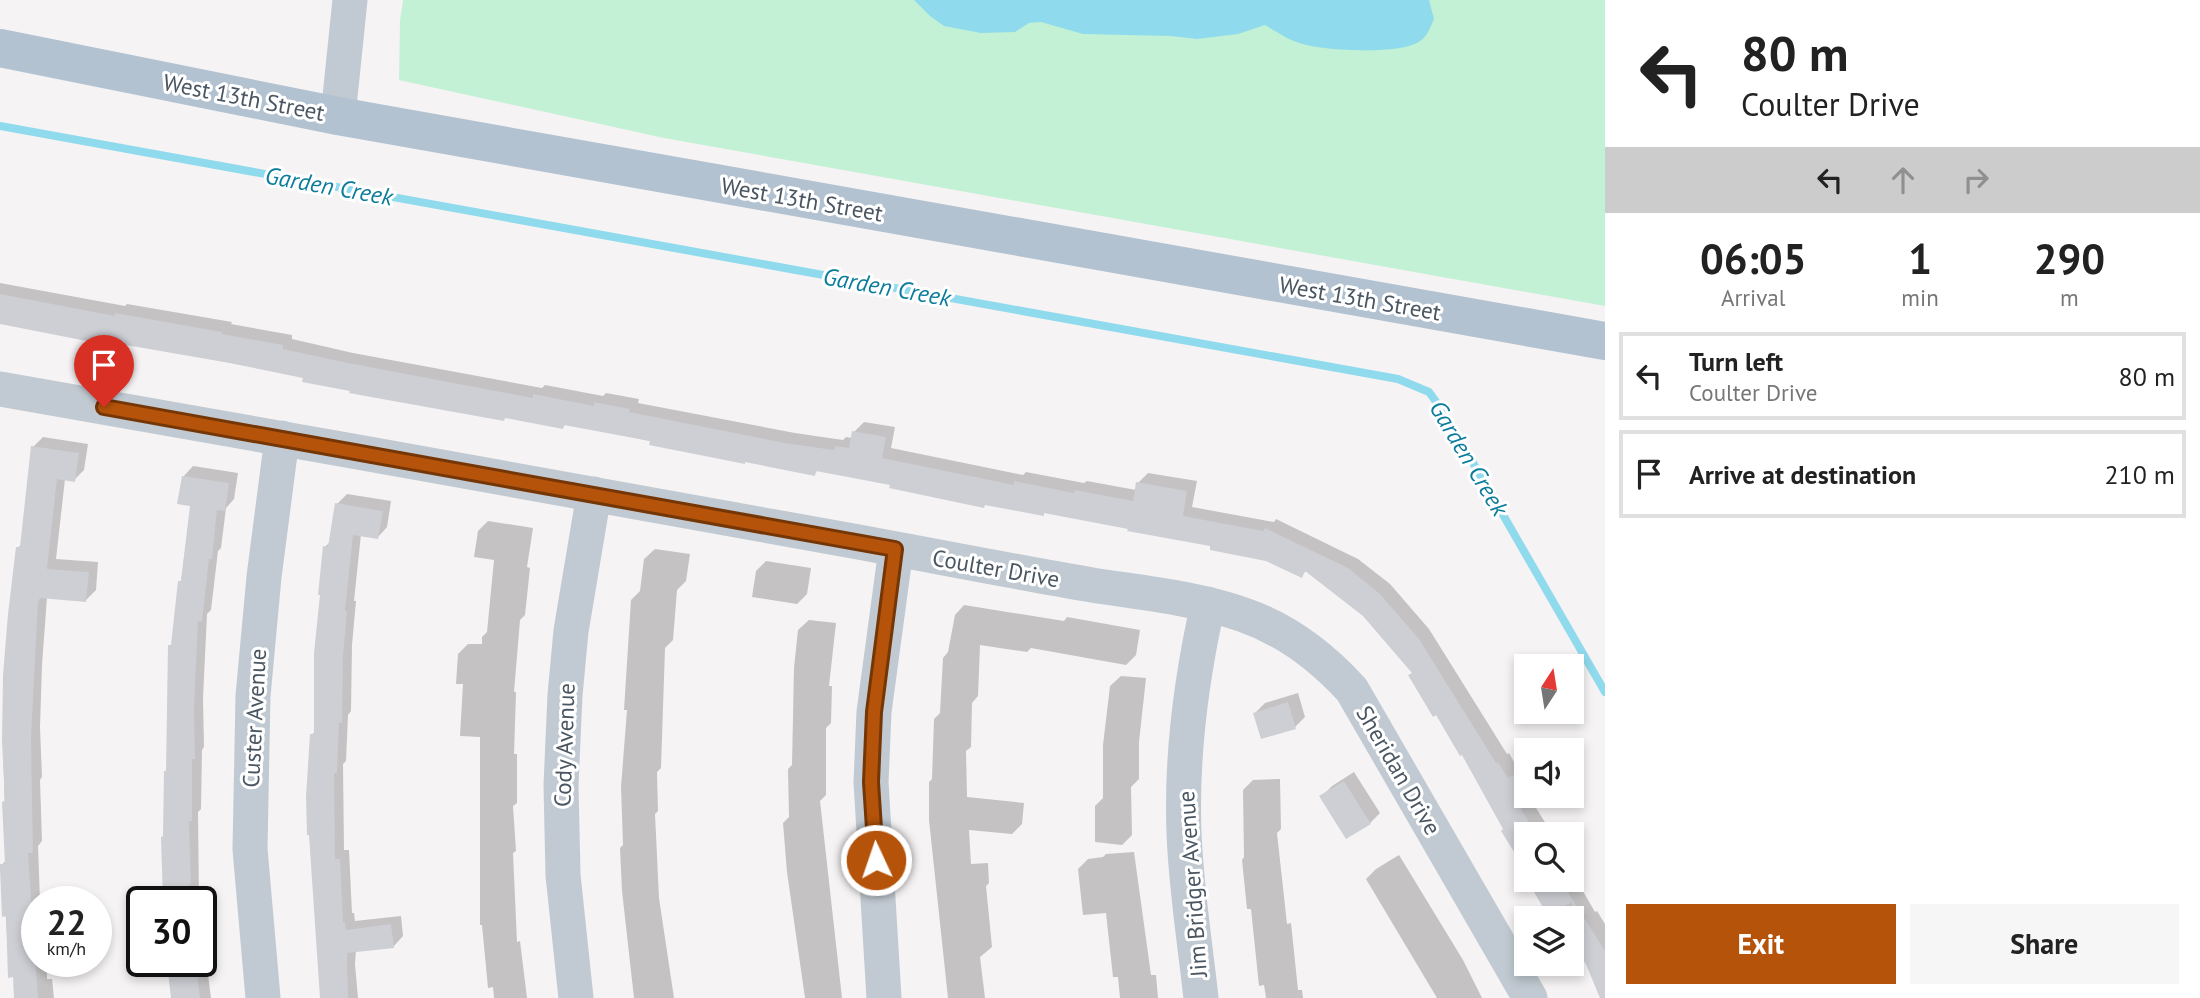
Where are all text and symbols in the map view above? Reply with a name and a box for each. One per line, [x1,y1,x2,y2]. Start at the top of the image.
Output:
text: 80 m [1741,21,1848,85]
icon: left [1626,28,1717,119]
street label: West 13th Street [161,67,327,127]
text: Coulter Drive [1741,83,1920,125]
water label: Garden Creek [263,160,396,213]
icon: left [1811,161,1849,199]
icon: ahead [1884,161,1922,199]
icon: right [1957,161,1995,199]
street label: West 13th Street [719,171,885,228]
text: 06:05 [1700,231,1806,286]
text: 1 [1908,231,1932,286]
text: 290 [2034,231,2105,286]
water label: Garden Creek [821,261,954,314]
street label: West 13th Street [1277,270,1443,327]
text: Arrival [1721,283,1785,312]
text: min [1901,283,1939,312]
text: m [2060,283,2079,312]
pin [74,335,134,407]
text: Turn left [1689,345,1783,378]
icon: arrive [85,346,123,384]
icon: left [1630,357,1668,395]
text: 80 m [2119,360,2175,393]
text: Coulter Drive [1689,378,1818,407]
water label: Garden Creek [1423,395,1516,522]
icon: arrive [1630,455,1668,493]
text: Arrive at destination [1689,458,1916,491]
text: 210 m [2104,458,2175,491]
street label: Coulter Drive [930,543,1062,593]
street label: Custer Avenue [236,648,272,788]
north arrow [1514,654,1584,724]
map controls [1514,654,1584,976]
street label: Cody Avenue [547,682,581,808]
street label: Sheridan Drive [1350,700,1448,840]
button: sound [1514,738,1584,808]
street label: Jim Bridger Avenue [1171,790,1213,979]
button: search [1514,822,1584,892]
position arrow [839,823,913,897]
speed limit sign: 30 [126,886,217,977]
text: 22 [47,899,86,945]
button: Exit [1626,904,1896,984]
button: Share [1910,904,2179,984]
button: layers [1514,906,1584,976]
text: km/h [47,937,86,960]

